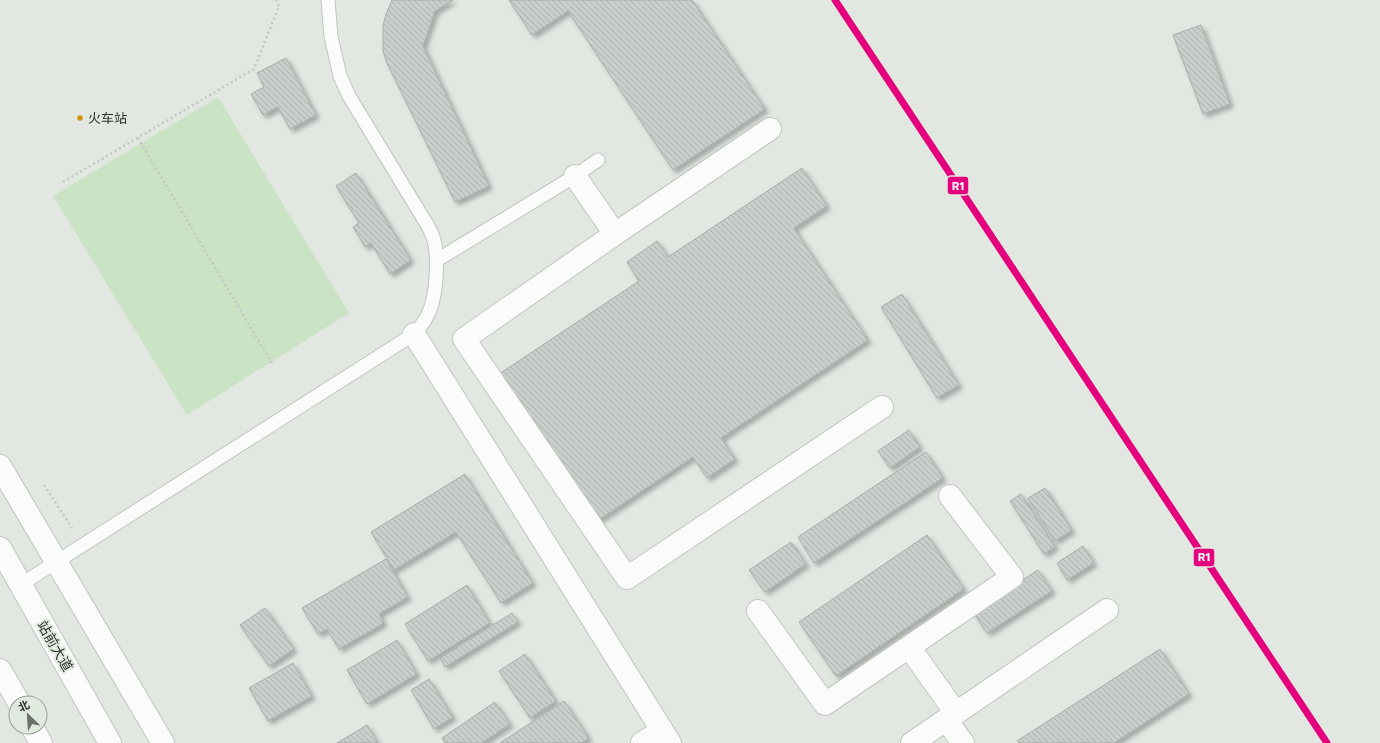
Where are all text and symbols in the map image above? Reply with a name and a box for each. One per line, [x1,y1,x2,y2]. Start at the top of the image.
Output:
place label: 火车站 [88,111,127,126]
marker: 火车站 [75,113,85,123]
line badge: R1 [947,176,969,195]
text: R1 [952,180,964,193]
line badge: R1 [1193,548,1215,567]
text: R1 [1198,551,1210,564]
street label: 站前大道 [34,618,76,674]
north arrow [8,695,48,735]
text: 北 [16,698,32,715]

